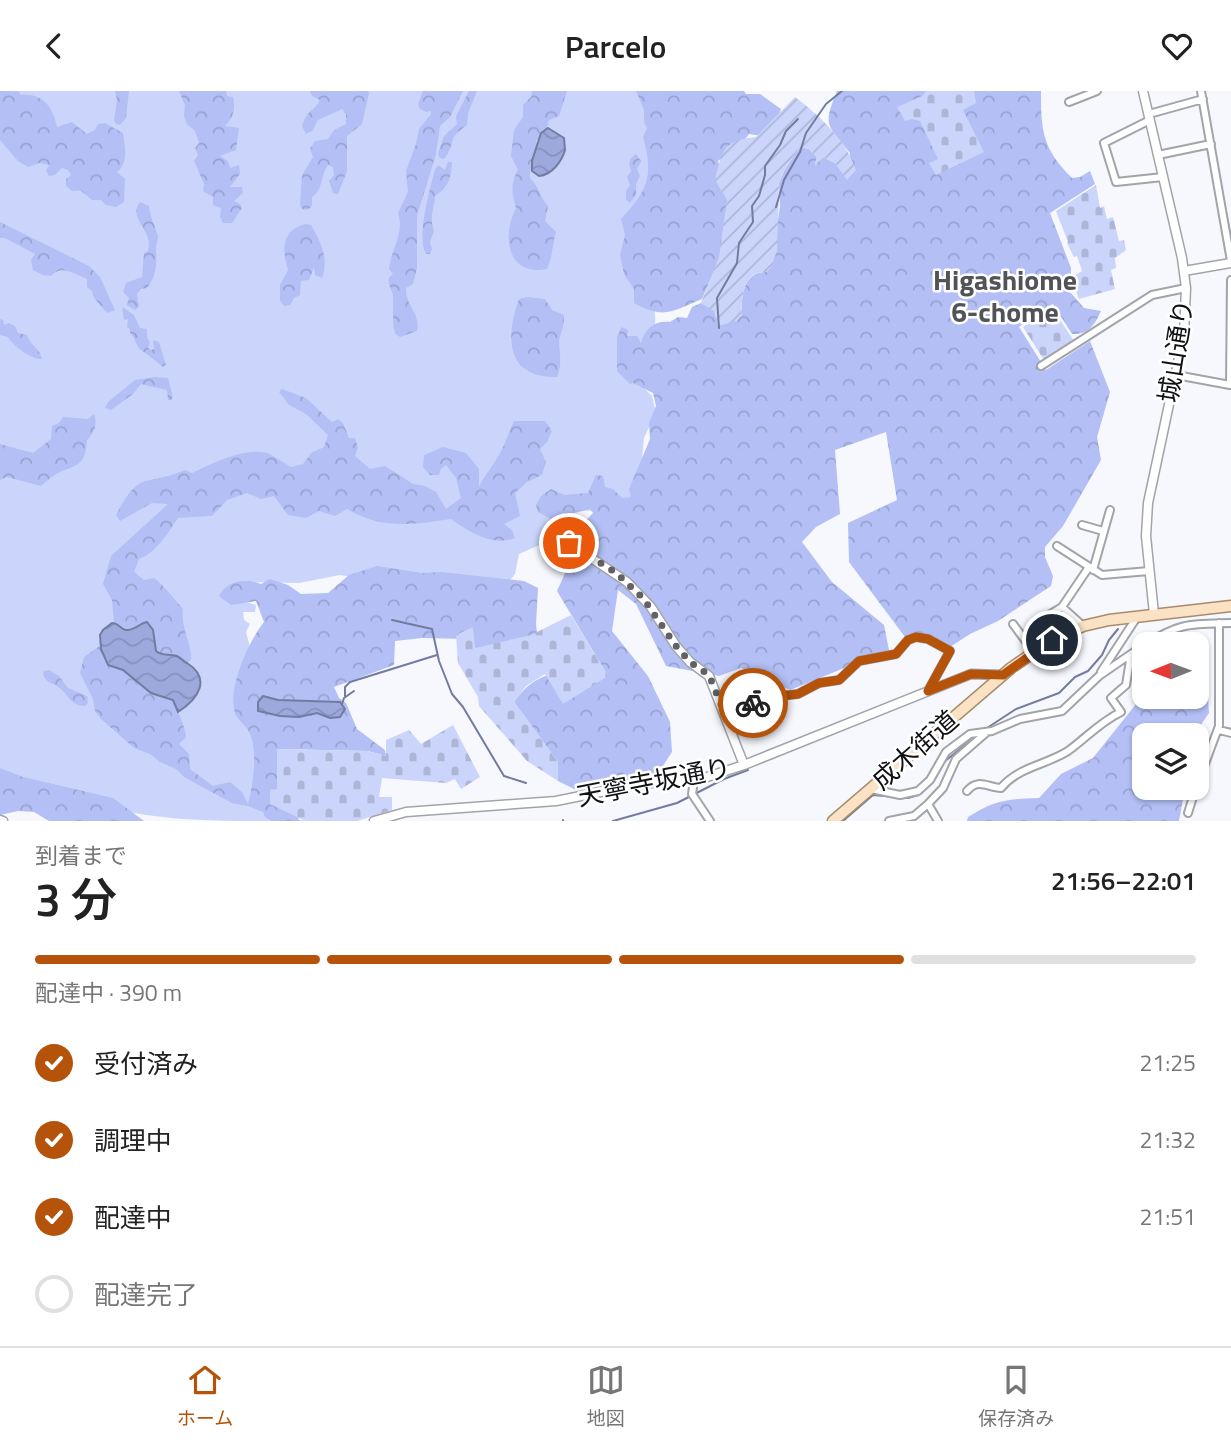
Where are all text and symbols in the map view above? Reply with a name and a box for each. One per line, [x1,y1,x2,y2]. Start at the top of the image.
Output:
text: Parcelo [565,22,666,70]
icon: back [35,27,73,65]
icon: heart [1158,27,1196,65]
district label: Higashiome 6-chome [933,258,1077,333]
street label: 城山通り [1148,297,1203,405]
pin [539,513,599,573]
icon: bag [550,524,588,562]
pin [1022,610,1082,670]
icon: home [1033,621,1071,659]
north arrow [1132,632,1209,709]
map controls [1132,632,1209,800]
courier [718,668,788,738]
icon: bike [734,684,772,722]
street label: 成木街道 [863,701,967,798]
button: layers [1132,723,1209,800]
street label: 天寧寺坂通り [574,747,734,816]
text: 到着まで [35,838,127,873]
text: 21:56–22:01 [1051,861,1196,900]
text: 3 分 [35,864,117,934]
text: 配達中 · 390 m [35,975,182,1010]
icon: check [35,1044,73,1082]
text: 受付済み [94,1044,198,1083]
text: 21:25 [1139,1045,1196,1080]
icon: check [35,1121,73,1159]
text: 調理中 [94,1121,172,1160]
text: 21:32 [1139,1122,1196,1157]
icon: check [35,1198,73,1236]
text: 配達中 [94,1198,172,1237]
text: 21:51 [1139,1199,1196,1234]
text: 配達完了 [94,1275,198,1314]
tab: ホーム [177,1361,233,1432]
tab: 地図 [587,1361,625,1432]
tab: 保存済み [978,1361,1054,1432]

